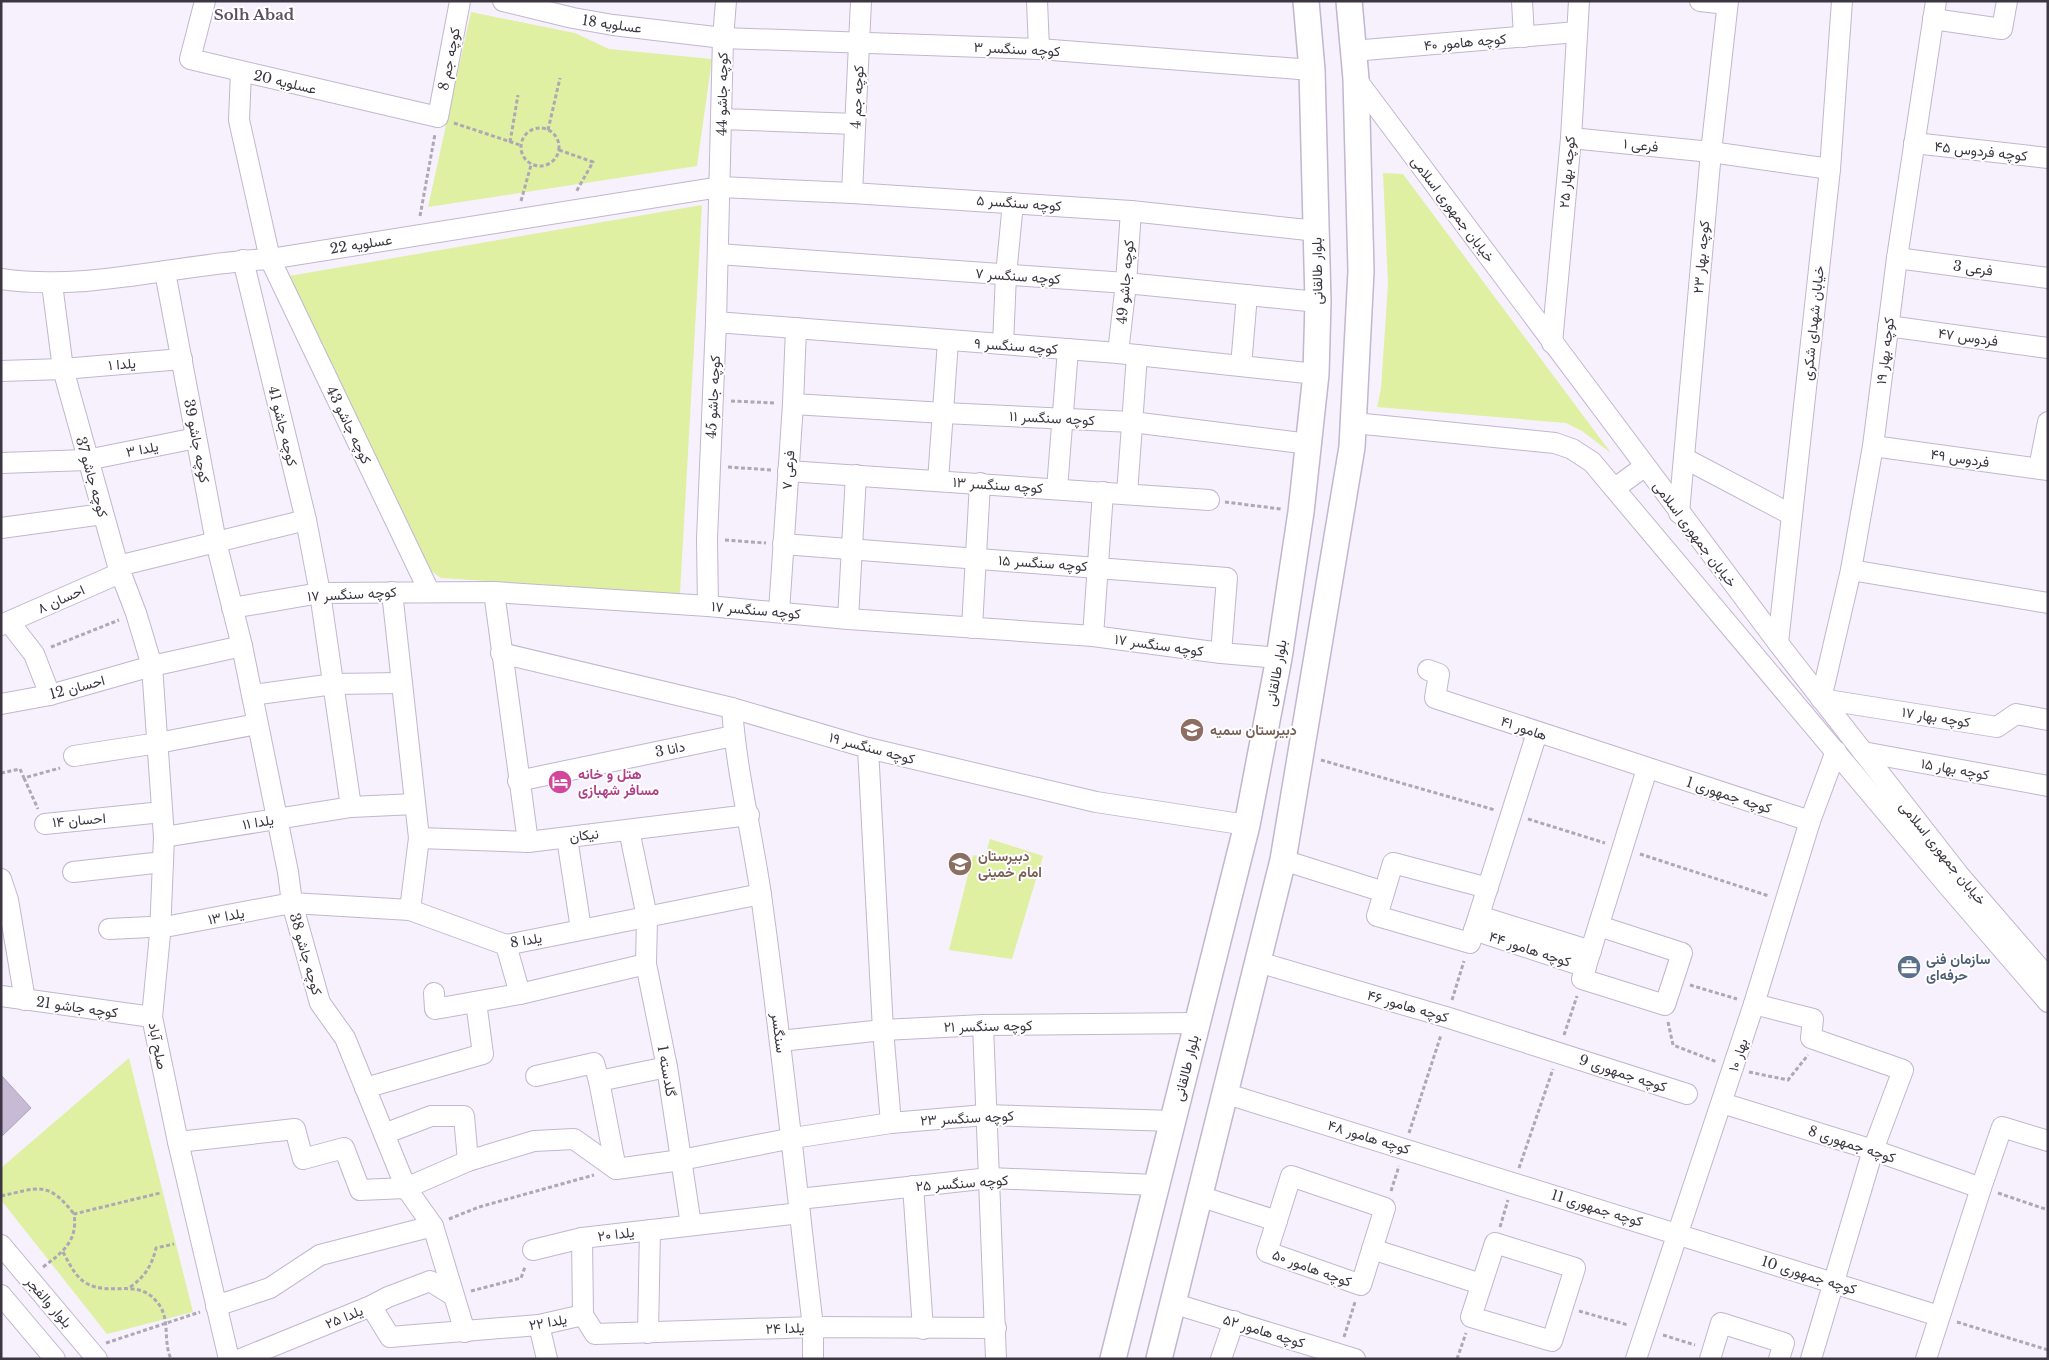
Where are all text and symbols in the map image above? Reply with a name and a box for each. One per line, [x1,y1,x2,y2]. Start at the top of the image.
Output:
district label: Solh Abad [214,5,295,24]
street label: عسلویه 18 [581,11,643,37]
street label: کوچه جم 8 [434,26,465,92]
street label: کوچه هامور ۴۰ [1423,29,1507,56]
street label: کوچه سنگسر ۳ [973,38,1061,61]
street label: کوچه جاشو 44 [712,52,733,136]
street label: کوچه جم 4 [846,65,869,129]
street label: عسلویه 20 [252,66,318,98]
street label: فرعی ۱ [1623,134,1659,156]
street label: کوچه بهار ۲۵ [1555,135,1580,209]
street label: کوچه فردوس ۴۵ [1933,137,2028,166]
street label: خیابان جمهوری اسلامی [1407,152,1499,266]
street label: کوچه سنگسر ۵ [976,191,1062,216]
street label: کوچه بهار ۲۳ [1689,220,1714,294]
street label: عسلویه 22 [329,230,393,258]
street label: بلوار طالقانی [1307,237,1327,305]
street label: کوچه جاشو 49 [1112,239,1139,325]
street label: فرعی 3 [1952,256,1994,280]
street label: کوچه سنگسر ۷ [975,264,1061,289]
street label: خیابان شهدای شکری [1798,265,1828,381]
street label: کوچه بهار ۱۹ [1872,316,1899,386]
street label: فردوس ۴۷ [1937,324,1999,350]
street label: کوچه سنگسر ۹ [973,334,1059,359]
street label: یلدا ۱ [107,354,137,374]
street label: کوچه جاشو 45 [702,355,725,439]
street label: کوچه جاشو 43 [322,383,376,467]
street label: کوچه جاشو 41 [263,384,302,468]
street label: کوچه جاشو 39 [179,398,214,485]
street label: کوچه سنگسر ۱۱ [1009,407,1095,430]
street label: کوچه جاشو 37 [71,435,112,520]
street label: یلدا ۳ [124,437,160,461]
street label: فردوس ۴۹ [1930,445,1990,471]
street label: فرعی ۷ [778,450,798,490]
street label: کوچه سنگسر ۱۳ [952,473,1044,498]
street label: خیابان جمهوری اسلامی [1649,477,1741,591]
street label: کوچه سنگسر ۱۵ [998,551,1088,576]
street label: احسان ۸ [35,581,87,617]
street label: کوچه سنگسر ۱۷ [307,583,397,606]
street label: کوچه سنگسر ۱۷ [711,597,801,624]
street label: کوچه سنگسر ۱۷ [1113,630,1205,661]
street label: بلوار طالقانی [1261,638,1291,708]
street label: احسان 12 [47,671,107,703]
street label: کوچه بهار ۱۷ [1900,703,1971,732]
street label: هامور ۴۱ [1498,712,1550,744]
school or university icon: دبیرستان سمیه [1179,717,1205,743]
place label: دبیرستان سمیه [1210,721,1297,739]
street label: کوچه سنگسر ۱۹ [827,728,917,769]
street label: دانا 3 [653,737,687,761]
street label: کوچه بهار ۱۵ [1919,754,1991,785]
place label: هتل و خانه مسافر شهبازی [578,765,660,799]
hotel icon: هتل و خانه مسافر شهبازی [547,769,573,795]
street label: کوچه جمهوری 1 [1684,773,1774,818]
street label: خیابان جمهوری اسلامی [1896,798,1990,908]
street label: احسان ۱۴ [51,809,107,831]
street label: یلدا ۱۱ [241,811,275,833]
street label: نیکان [568,824,600,846]
place label: دبیرستان امام خمینی [978,847,1042,881]
school or university icon: دبیرستان امام خمینی [947,851,973,877]
street label: یلدا ۱۳ [206,904,246,928]
street label: کوچه جاشو 38 [285,911,326,997]
street label: کوچه هامور ۴۴ [1486,927,1573,972]
street label: یلدا 8 [509,928,543,952]
place label: سازمان فنی حرفه‌ای [1926,950,1990,984]
office icon: سازمان فنی حرفه‌ای [1896,954,1922,980]
street label: کوچه هامور ۴۶ [1365,986,1451,1027]
street label: کوچه جاشو 21 [35,992,119,1023]
street label: سنگسر [767,1011,790,1054]
street label: کوچه سنگسر ۲۱ [944,1016,1032,1037]
street label: صلح آباد [143,1021,171,1072]
street label: بلوار طالقانی [1169,1033,1203,1103]
street label: بهار ۱۰ [1724,1036,1752,1074]
street label: گلدسته 1 [654,1044,680,1098]
street label: کوچه جمهوری 9 [1576,1050,1669,1097]
street label: کوچه سنگسر ۲۳ [920,1107,1014,1130]
street label: کوچه هامور ۴۸ [1325,1116,1412,1159]
street label: کوچه جمهوری 8 [1806,1121,1898,1168]
street label: کوچه سنگسر ۲۵ [915,1171,1009,1196]
street label: کوچه جمهوری 11 [1549,1186,1645,1231]
street label: یلدا ۲۰ [597,1223,635,1245]
street label: کوچه هامور ۵۰ [1270,1245,1354,1292]
street label: کوچه جمهوری 10 [1759,1252,1859,1299]
street label: بلوار والفجر [21,1272,76,1331]
street label: یلدا ۲۵ [322,1301,366,1333]
street label: یلدا ۲۲ [528,1310,568,1334]
street label: کوچه هامور ۵۲ [1221,1310,1307,1353]
street label: یلدا ۲۴ [765,1318,805,1338]

